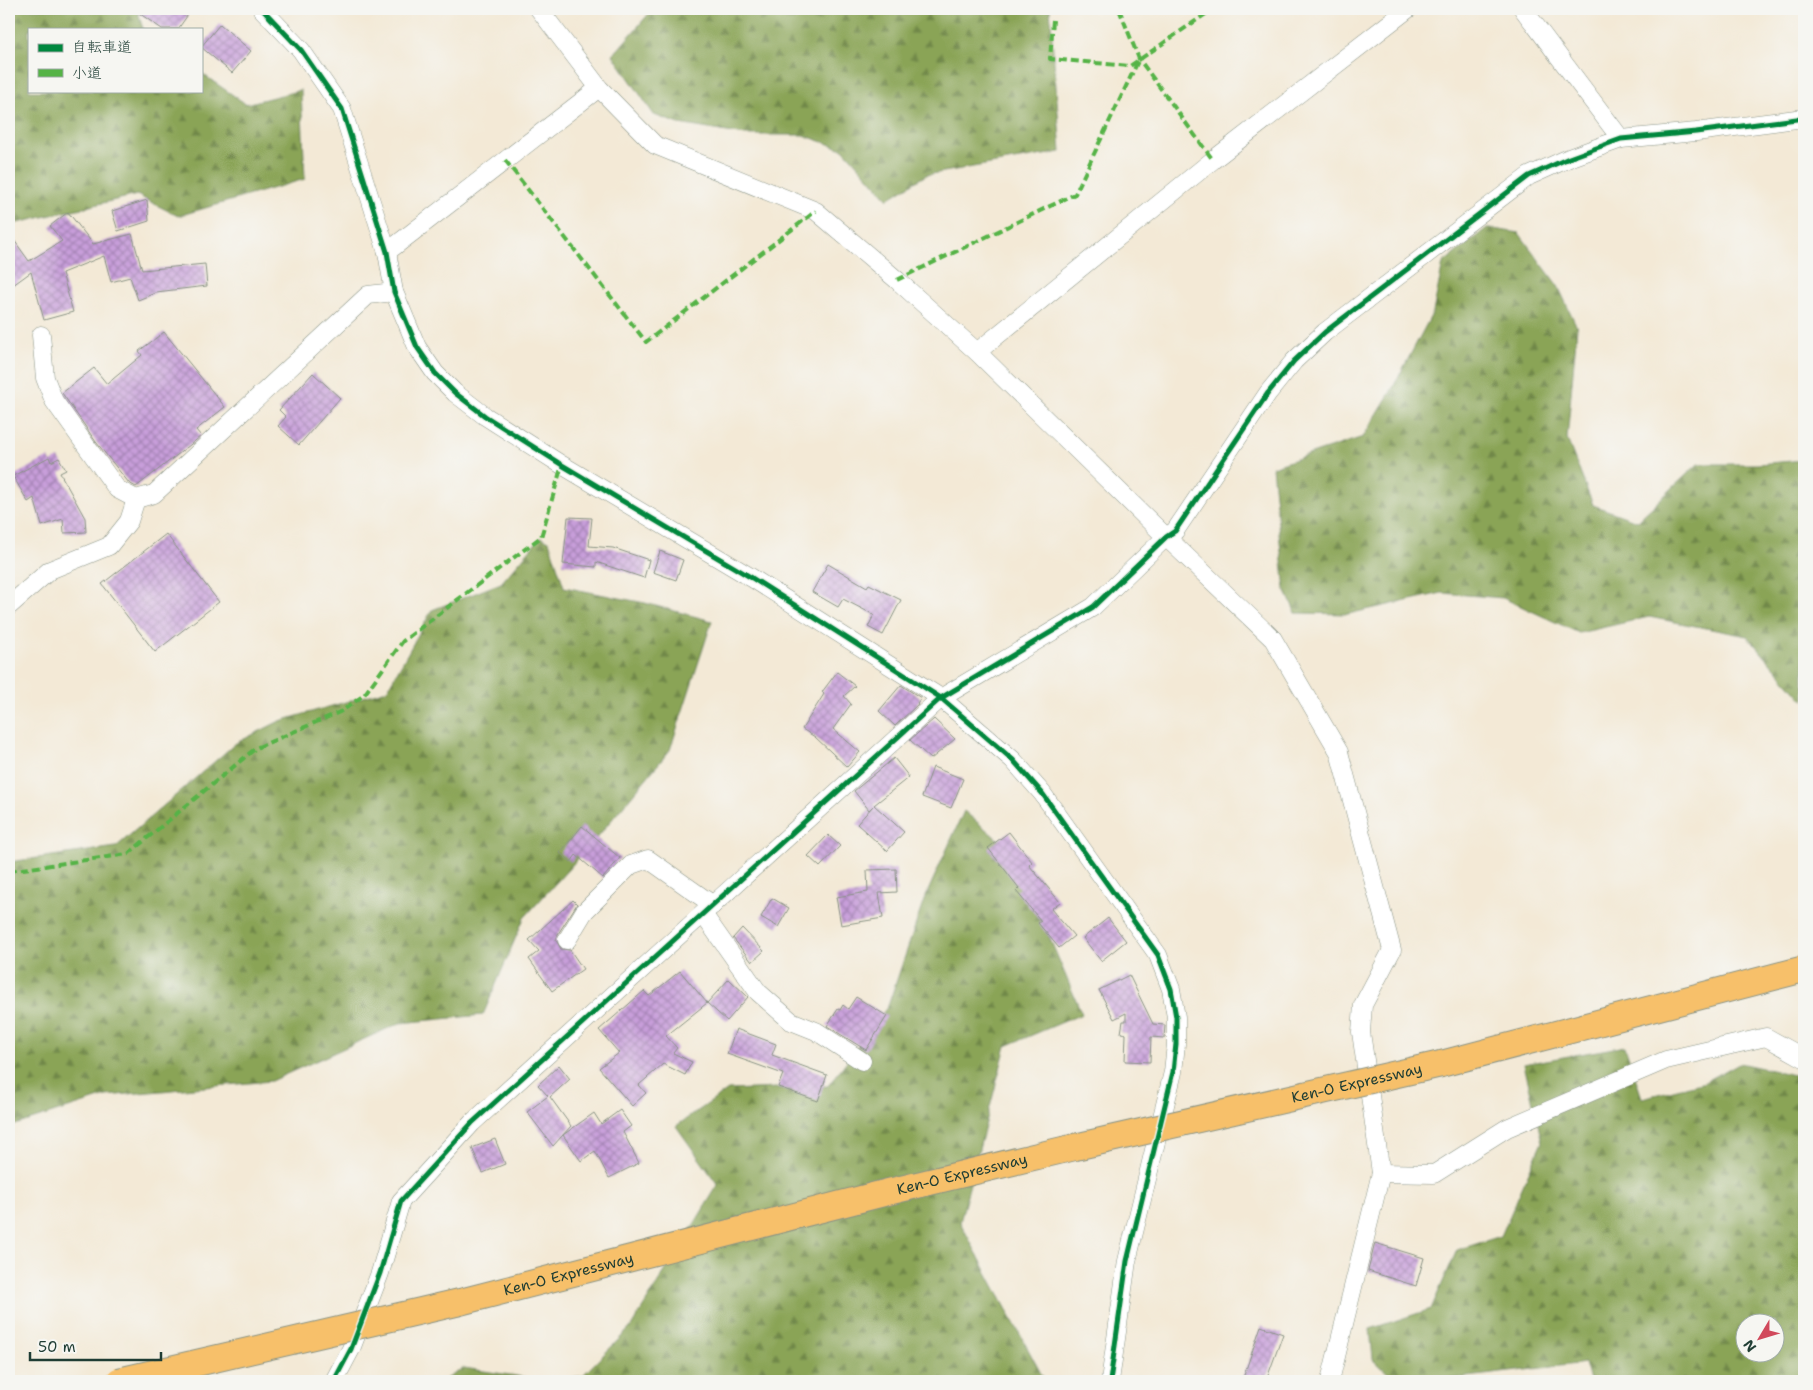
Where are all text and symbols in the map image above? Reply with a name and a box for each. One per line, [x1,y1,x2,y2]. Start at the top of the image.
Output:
legend [28,28,202,92]
text: 自転車道 [72,37,132,57]
text: 小道 [72,63,102,83]
street label: Ken-O Expressway [1290,1059,1424,1108]
street label: Ken-O Expressway [895,1149,1029,1200]
street label: Ken-O Expressway [501,1248,636,1300]
north arrow [1736,1312,1786,1362]
scale bar [30,1330,161,1362]
text: N [1739,1336,1760,1356]
text: 50 m [38,1337,76,1357]

